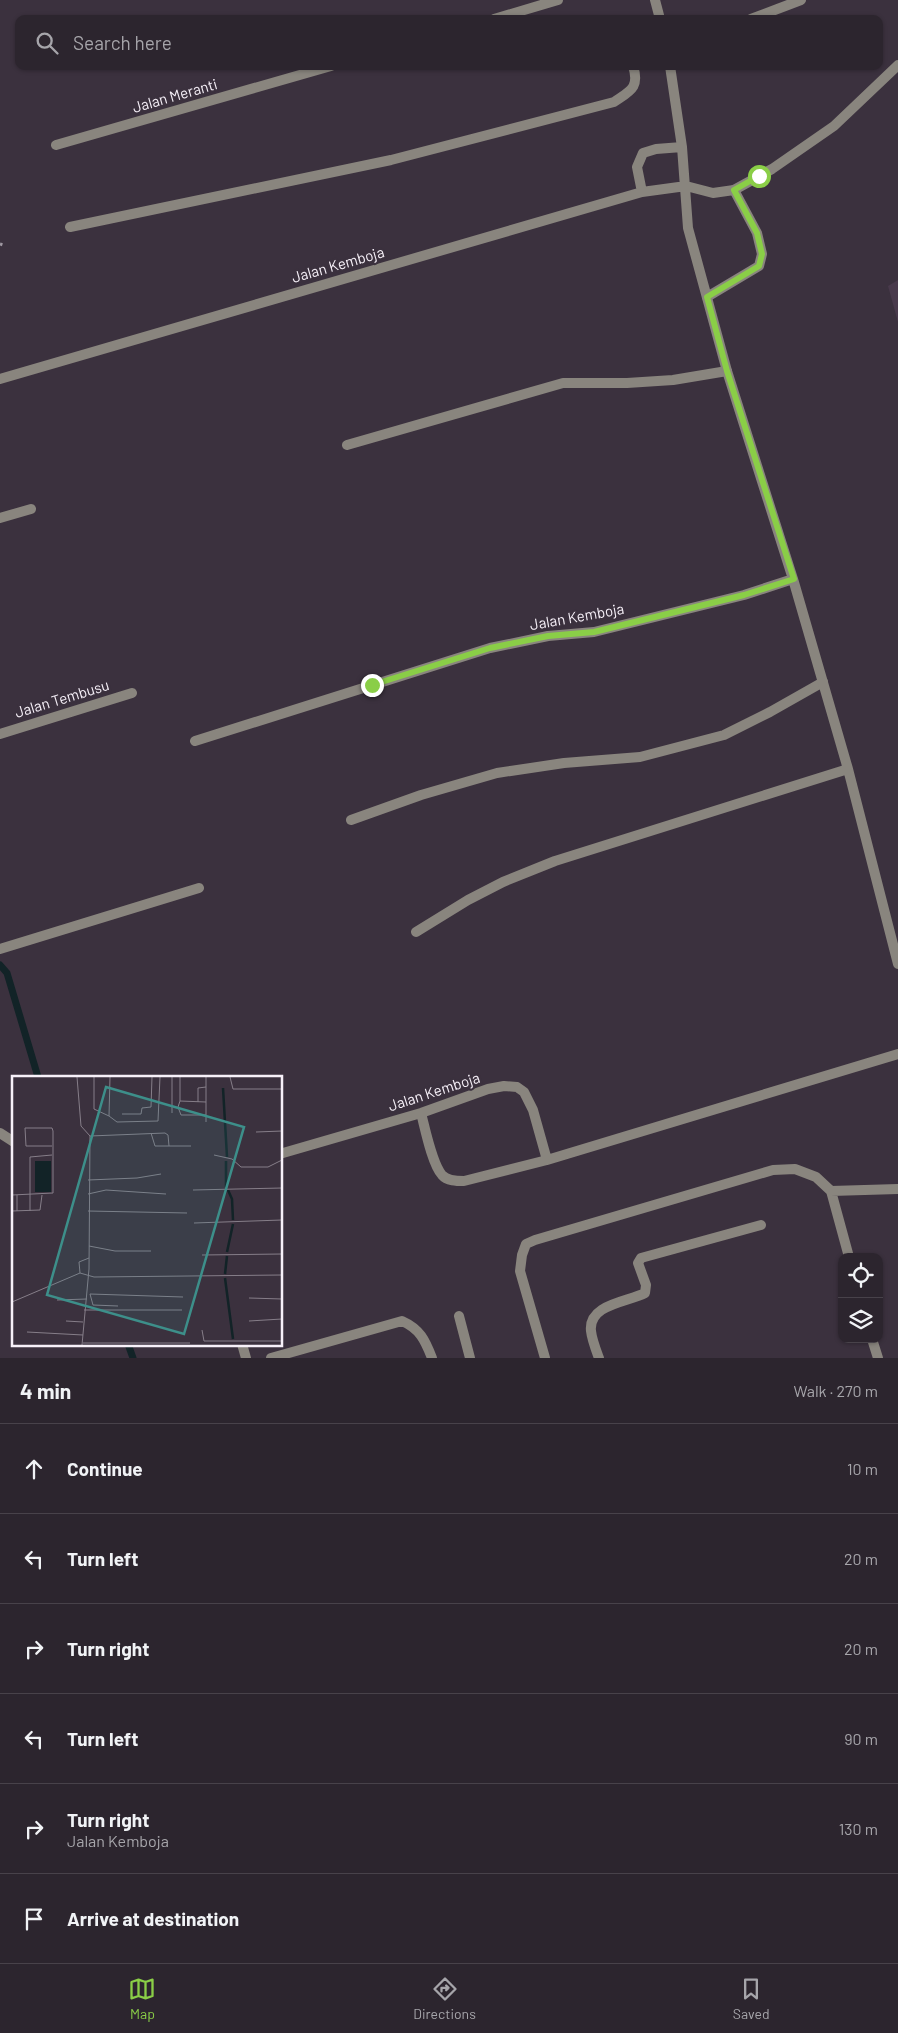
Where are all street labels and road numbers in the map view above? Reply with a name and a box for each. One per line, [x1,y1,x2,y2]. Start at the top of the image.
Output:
street label: Jalan Meranti [130,74,219,116]
street label: Jalan Kemboja [289,242,386,286]
street label: Jalan Kemboja [528,599,625,633]
street label: Jalan Tembusu [12,675,111,721]
street label: Jalan Kemboja [386,1068,482,1114]

